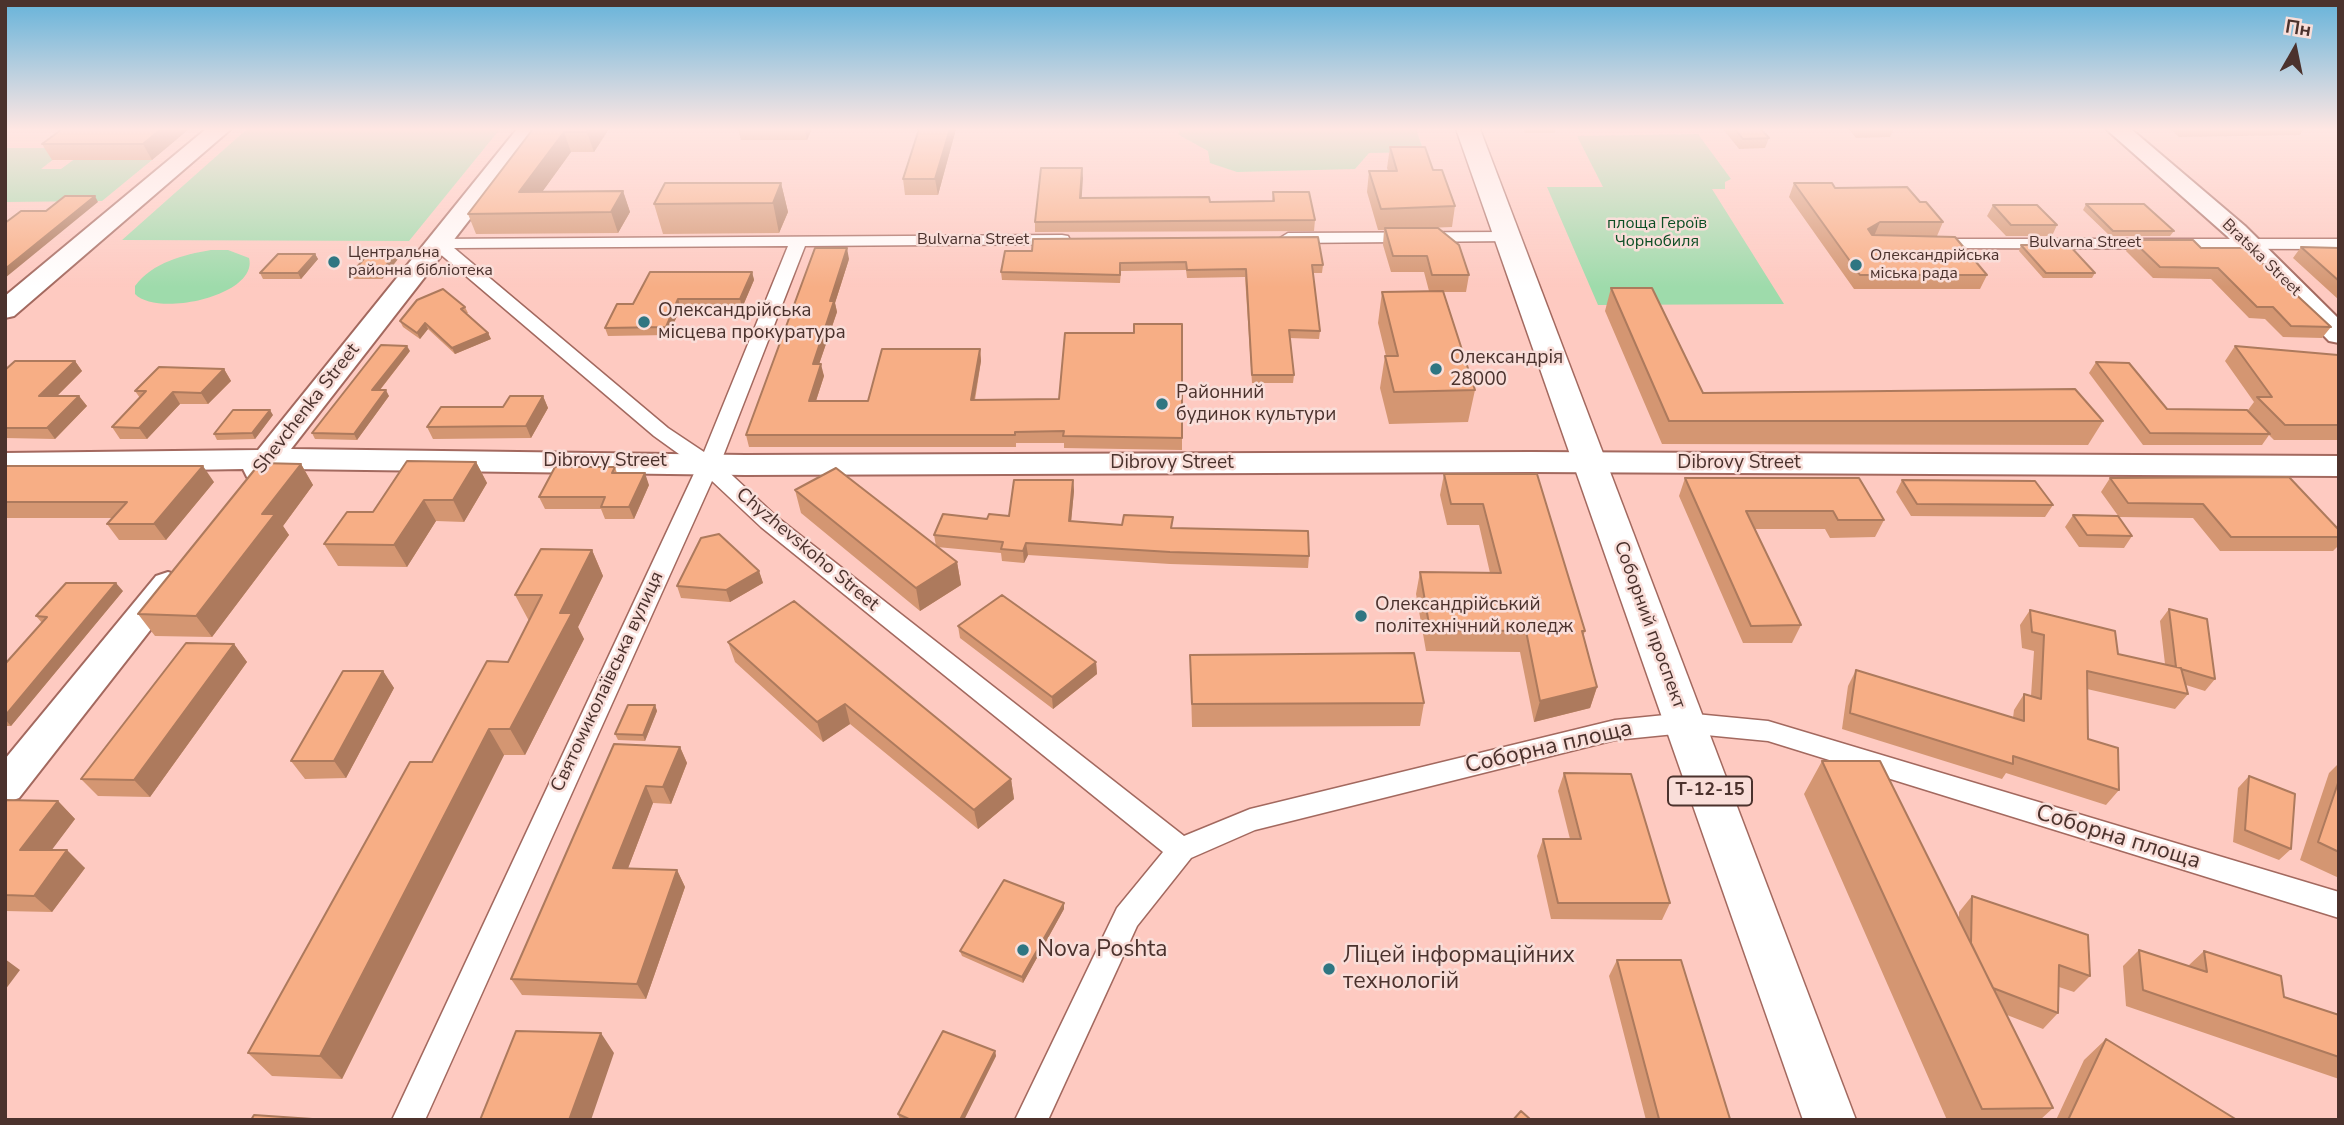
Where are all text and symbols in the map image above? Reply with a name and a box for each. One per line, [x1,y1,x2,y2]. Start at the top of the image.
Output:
text: Пн [2283,13,2313,43]
north arrow [2260,14,2330,84]
park label: площа Героїв Чорнобиля [1607,214,1707,252]
street label: Bratska Street [2217,216,2305,300]
street label: Bulvarna Street [917,230,1029,250]
street label: Bulvarna Street [2029,233,2141,253]
place label: Центральна районна бібліотека [348,243,493,281]
place label: Олександрійська міська рада [1870,246,1999,284]
marker: Центральна районна бібліотека [326,254,342,270]
marker: Олександрійська міська рада [1848,257,1864,273]
place label: Олександрійська місцева прокуратура [658,300,846,344]
marker: Олександрійська місцева прокуратура [636,314,652,330]
street label: Shevchenka Street [249,339,365,479]
place label: Олександрія 28000 [1450,347,1563,391]
marker: Олександрія 28000 [1428,361,1444,377]
place label: Районний будинок культури [1176,382,1336,426]
marker: Районний будинок культури [1154,396,1170,412]
street label: Dibrovy Street [543,450,667,472]
street label: Dibrovy Street [1110,452,1234,474]
street label: Dibrovy Street [1677,452,1801,474]
street label: Chyzhevskoho Street [731,484,883,616]
street label: Соборний проспект [1608,538,1690,712]
street label: Святомиколаївська вулиця [547,568,669,796]
place label: Олександрійський політехнічний коледж [1375,594,1573,638]
marker: Олександрійський політехнічний коледж [1353,608,1369,624]
street label: Соборна площа [1463,715,1635,781]
road number: Т-12-15 [1668,776,1752,806]
street label: Соборна площа [2032,800,2204,876]
place label: Nova Poshta [1037,936,1168,964]
marker: Nova Poshta [1015,942,1031,958]
place label: Ліцей інформаційних технологій [1343,942,1575,996]
marker: Ліцей інформаційних технологій [1321,961,1337,977]

